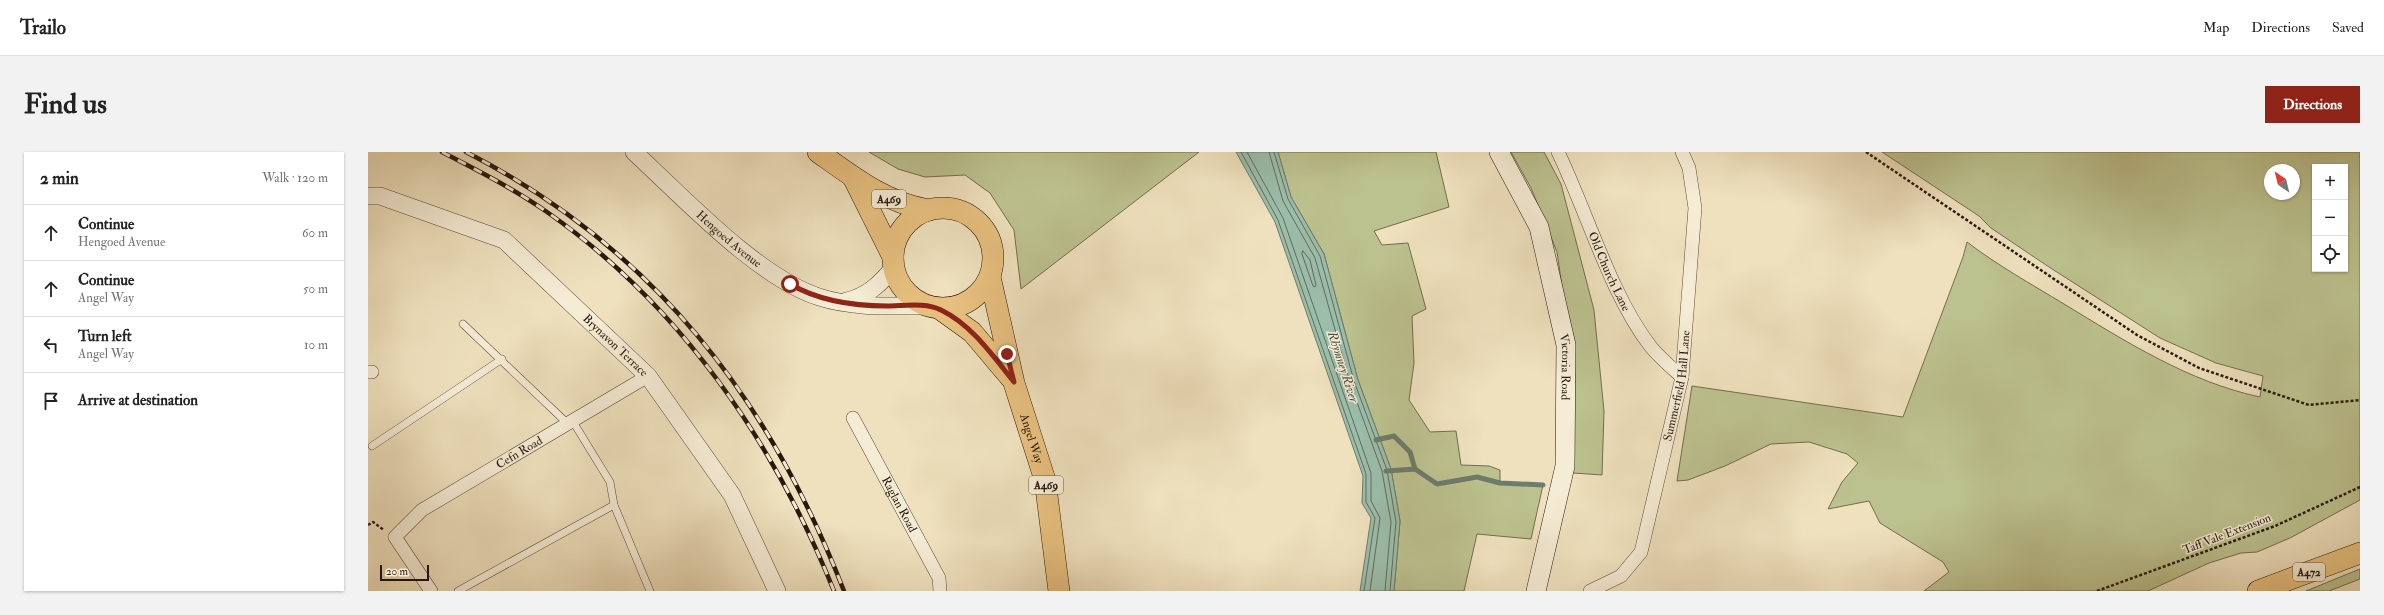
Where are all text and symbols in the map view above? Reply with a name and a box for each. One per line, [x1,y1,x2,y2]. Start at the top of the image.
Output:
text: Trailo [20,16,66,40]
text: Map [2203,19,2229,36]
text: Directions [2251,19,2310,36]
text: Saved [2332,19,2364,36]
button: Directions [2265,86,2360,123]
text: Find us [24,87,107,122]
north arrow [2264,164,2300,200]
map controls [2312,164,2348,272]
button: + [2312,164,2348,200]
text: 2 min [40,168,79,189]
text: Walk · 120 m [262,170,328,186]
road number: A469 [872,190,906,208]
button: − [2312,200,2348,236]
street label: Hengoed Avenue [693,207,765,271]
text: Continue [78,215,134,234]
icon: ahead [40,222,62,244]
text: 60 m [302,225,328,241]
street label: Old Church Lane [1585,229,1634,314]
text: Hengoed Avenue [78,234,166,250]
button: locate [2312,236,2348,272]
text: Continue [78,271,134,290]
route start [781,275,799,293]
icon: ahead [40,278,62,300]
text: 50 m [303,281,328,297]
text: Angel Way [78,290,134,306]
street label: Brynavon Terrace [580,311,651,380]
text: Turn left [78,327,132,346]
water label: Rhymney River [1324,328,1362,406]
street label: Summerfield Hall Lane [1660,330,1693,443]
street label: Victoria Road [1556,332,1573,400]
icon: left [40,334,62,356]
text: 10 m [304,337,328,353]
route end [998,345,1016,363]
text: Angel Way [78,346,134,362]
icon: arrive [40,390,62,412]
text: Arrive at destination [78,391,198,410]
street label: Angel Way [1016,411,1047,466]
street label: Cefn Road [493,433,545,472]
street label: Raglan Road [878,474,921,535]
road number: A469 [1029,476,1063,494]
street label: Taff Vale Extension [2181,510,2273,558]
scale bar [380,563,429,582]
road number: A472 [2293,563,2325,581]
text: 20 m [386,565,408,578]

